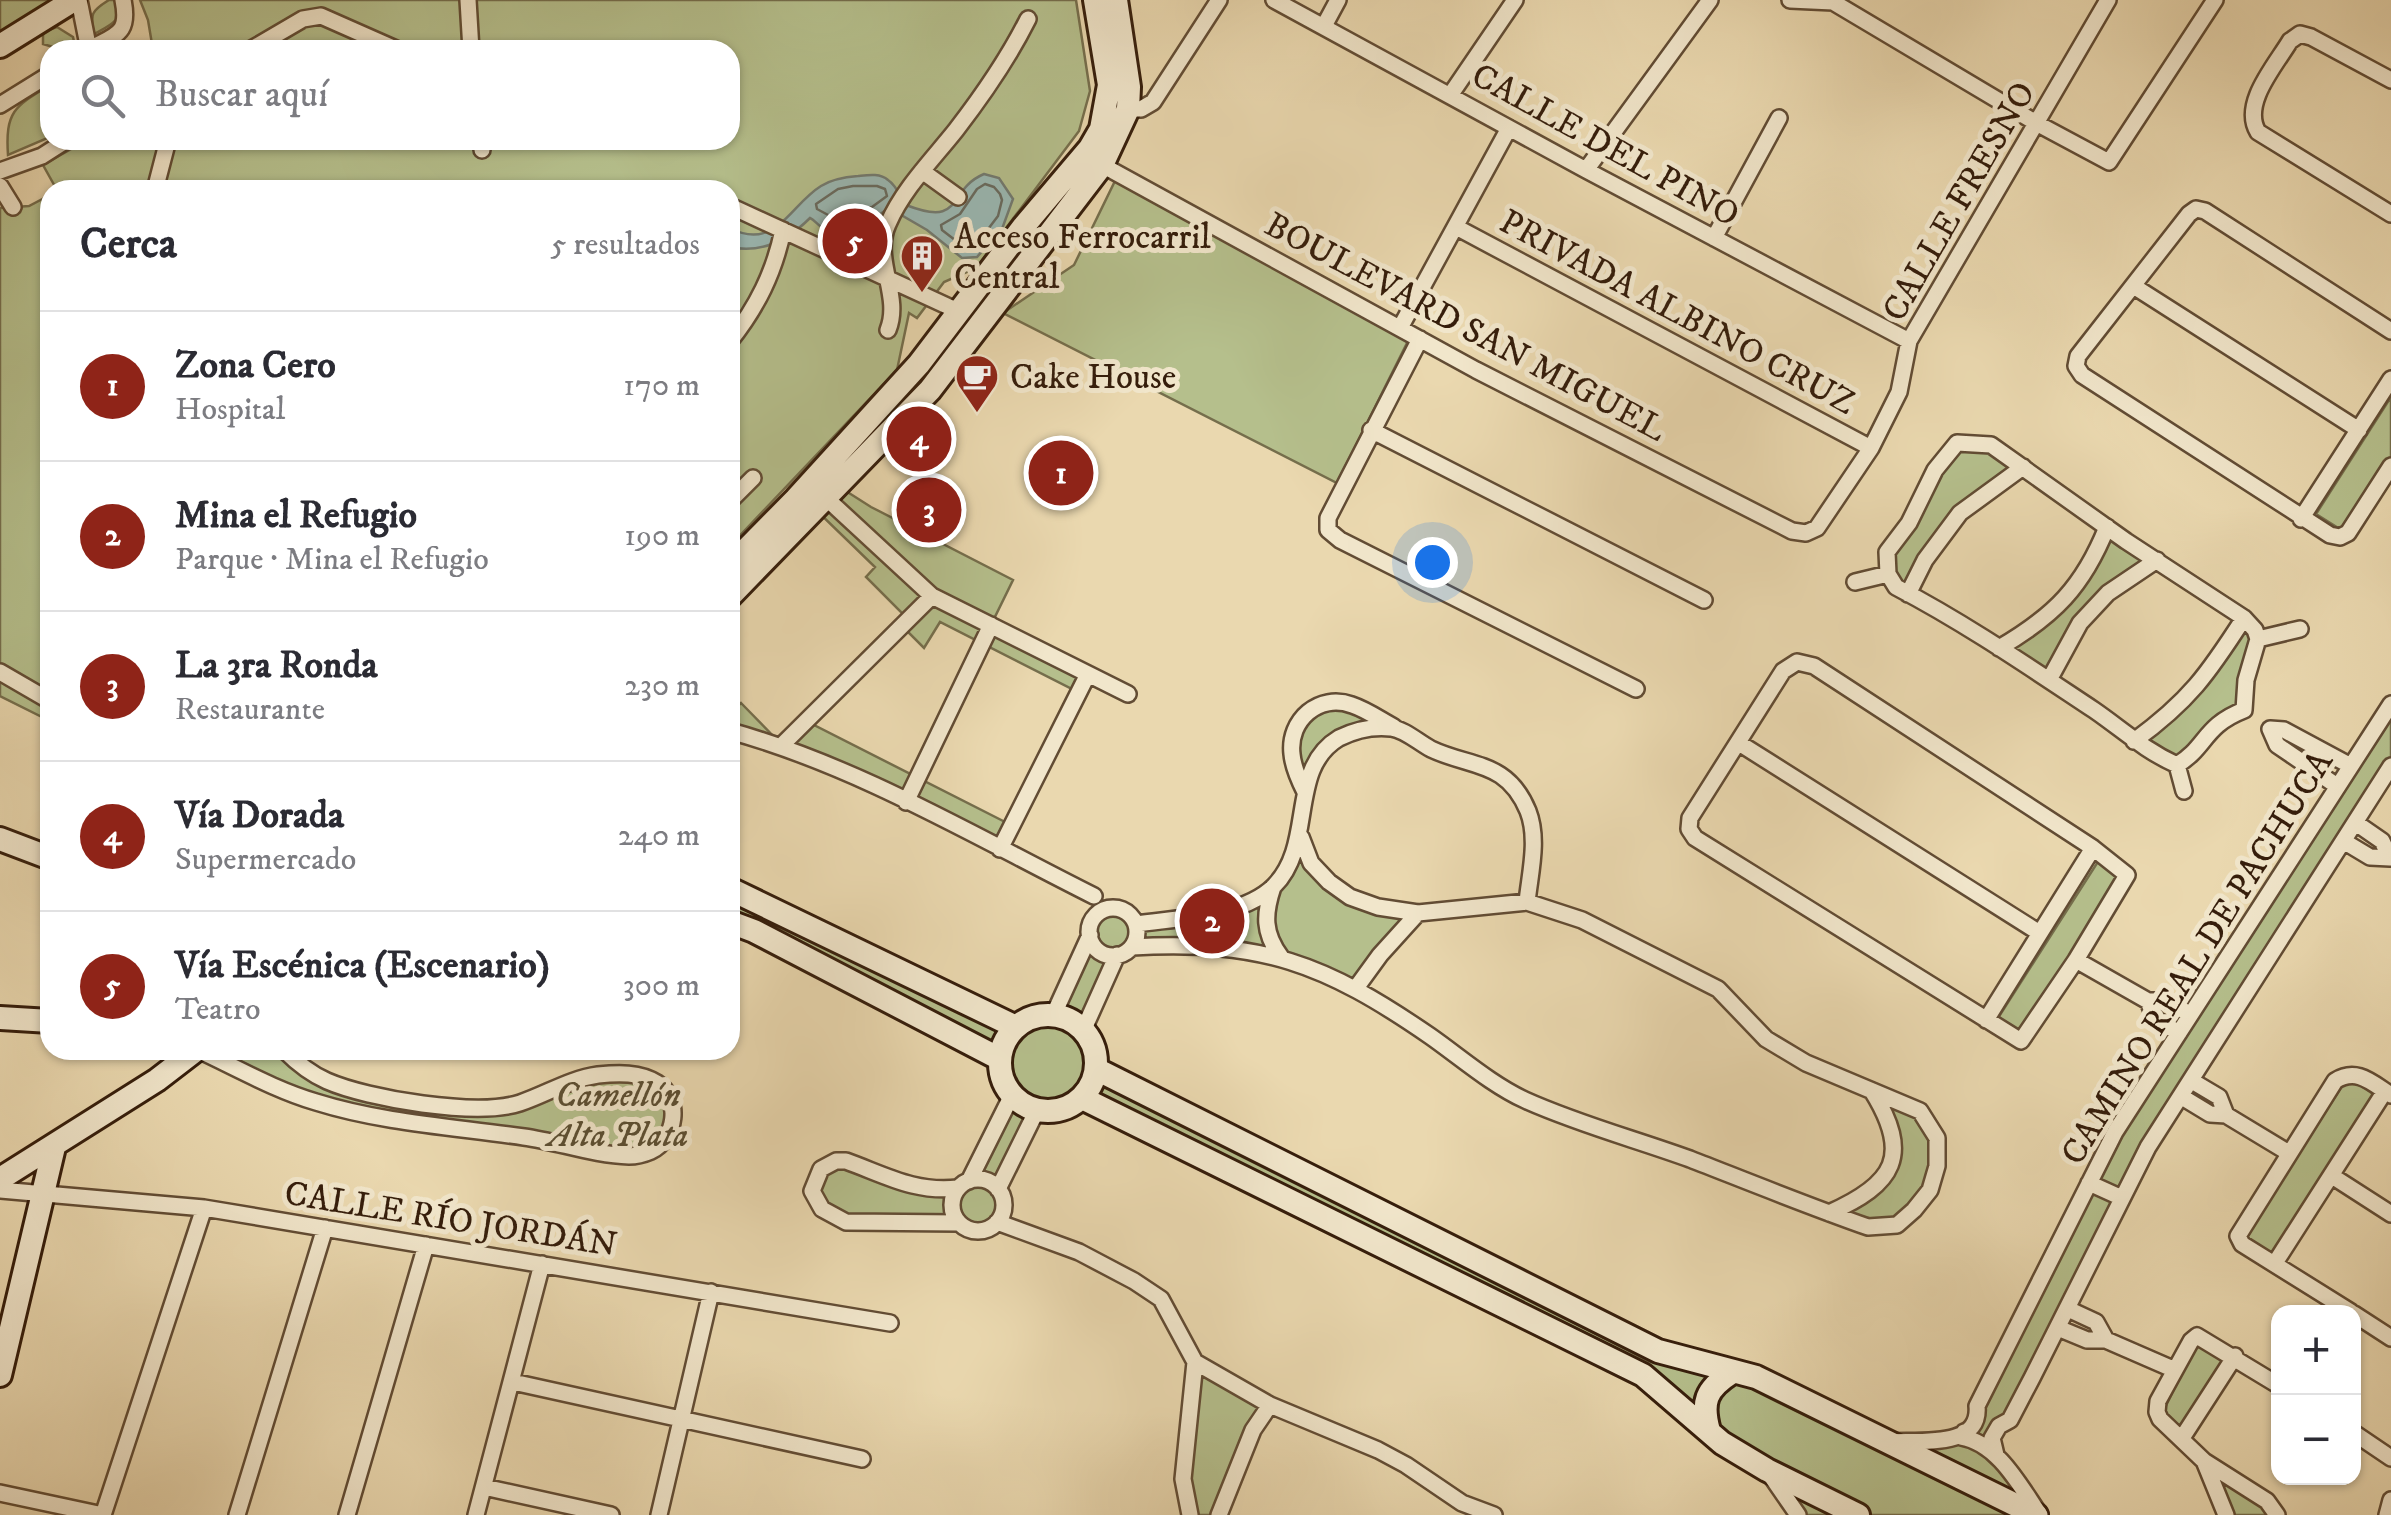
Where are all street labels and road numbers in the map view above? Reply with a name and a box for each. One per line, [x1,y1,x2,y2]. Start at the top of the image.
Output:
street label: CALLE DEL PINO [1463,54,1747,238]
street label: CALLE FRESNO [1873,74,2046,330]
street label: PRIVADA ALBINO CRUZ [1492,200,1863,425]
street label: BOULEVARD SAN MIGUEL [1257,203,1673,452]
street label: CAMINO REAL DE PACHUCA [2052,742,2344,1173]
street label: CALLE RÍO JORDÁN [281,1171,620,1268]

